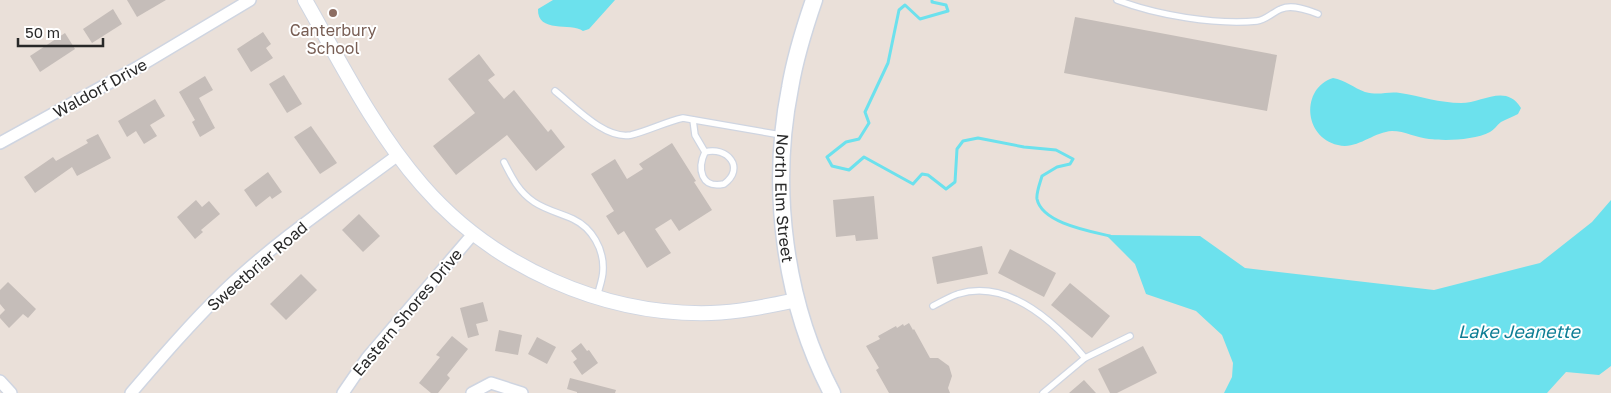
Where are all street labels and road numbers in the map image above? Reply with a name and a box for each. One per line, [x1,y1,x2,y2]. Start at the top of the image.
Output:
street label: Waldorf Drive [50,54,150,122]
street label: North Elm Street [771,133,798,264]
street label: Sweetbriar Road [203,217,311,315]
street label: Eastern Shores Drive [348,244,466,380]

